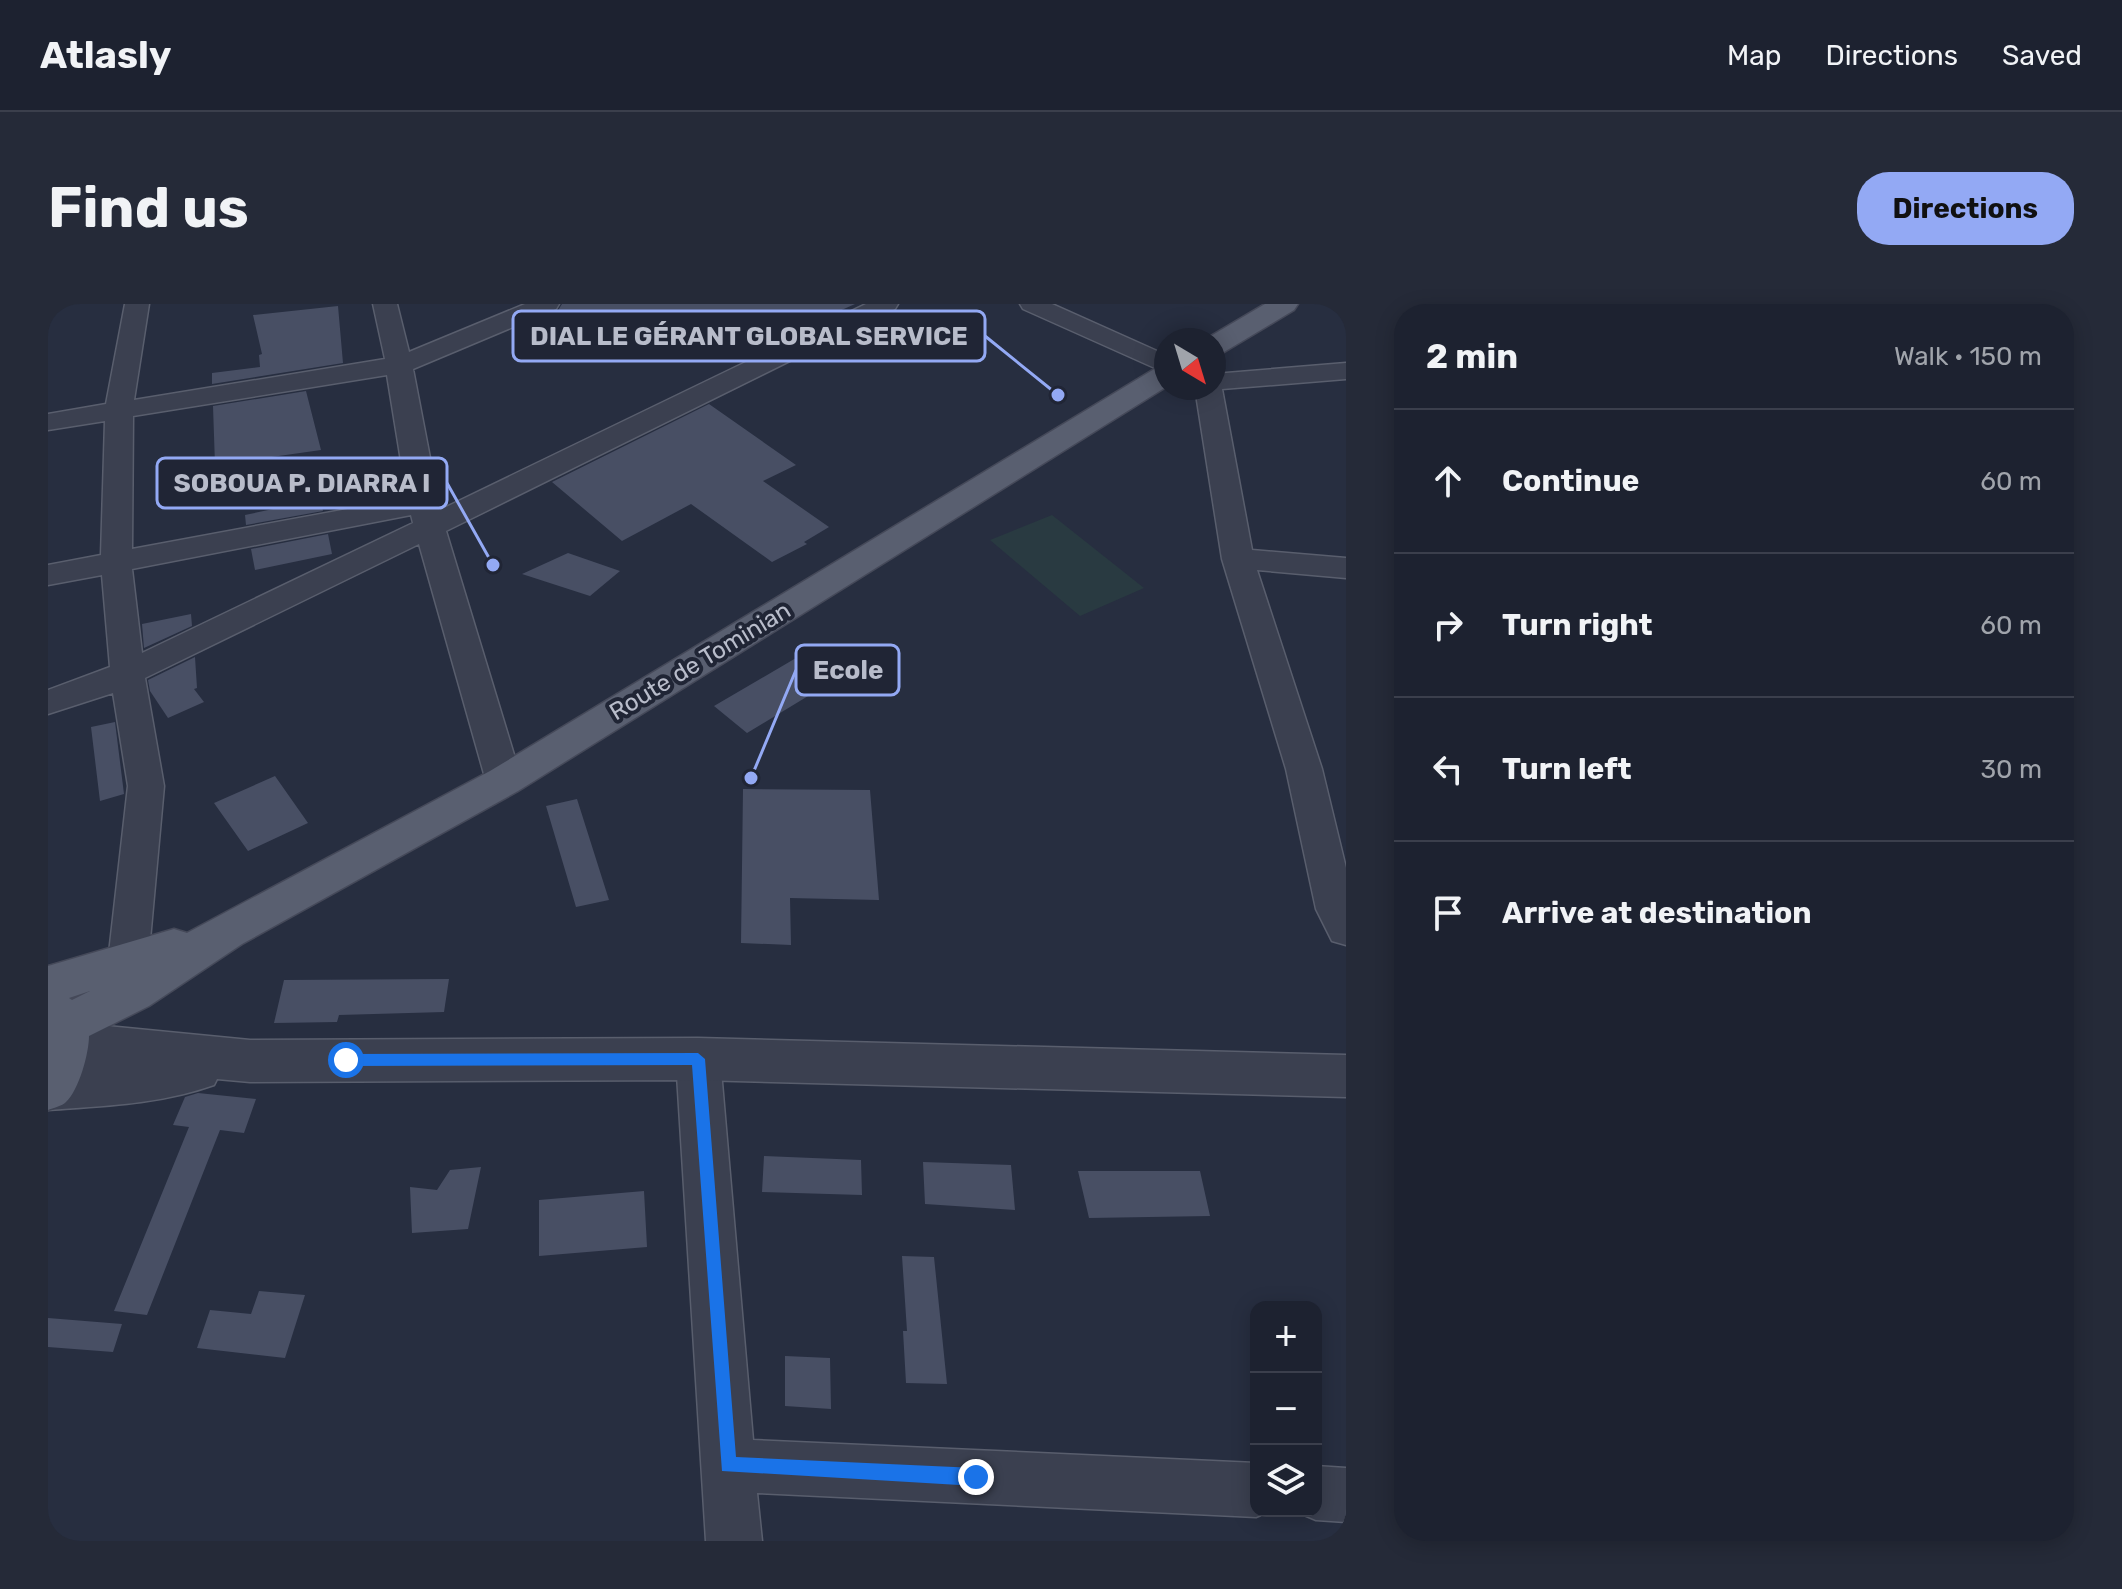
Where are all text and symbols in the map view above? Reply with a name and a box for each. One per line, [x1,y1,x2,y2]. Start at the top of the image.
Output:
text: Atlasly [40,32,172,78]
text: Map [1727,39,1781,72]
text: Directions [1825,39,1958,72]
text: Saved [2002,39,2082,72]
button: Directions [1857,172,2074,245]
text: Find us [48,175,249,241]
callout: DIAL LE GÉRANT GLOBAL SERVICE [513,311,985,361]
text: DIAL LE GÉRANT GLOBAL SERVICE [530,321,968,352]
north arrow [1154,328,1226,400]
text: 2 min [1426,336,1518,377]
text: Walk · 150 m [1894,341,2042,372]
callout: SOBOUA P. DIARRA I [157,458,447,508]
icon: ahead [1426,459,1470,503]
text: Continue [1502,463,1639,499]
text: 60 m [1980,466,2042,497]
text: SOBOUA P. DIARRA I [174,468,430,499]
street label: Route de Tominian [604,596,796,726]
icon: right [1426,603,1470,647]
text: Turn right [1502,607,1653,643]
text: 60 m [1980,610,2042,641]
callout: Ecole [796,645,899,695]
text: Ecole [813,655,883,686]
icon: left [1426,747,1470,791]
text: Turn left [1502,751,1632,787]
text: 30 m [1980,754,2042,785]
icon: arrive [1426,891,1470,935]
text: Arrive at destination [1502,895,1812,931]
route start [328,1042,364,1078]
map controls [1250,1301,1322,1517]
button: + [1250,1301,1322,1373]
button: − [1250,1373,1322,1445]
button: layers [1250,1445,1322,1517]
route end [958,1459,994,1495]

